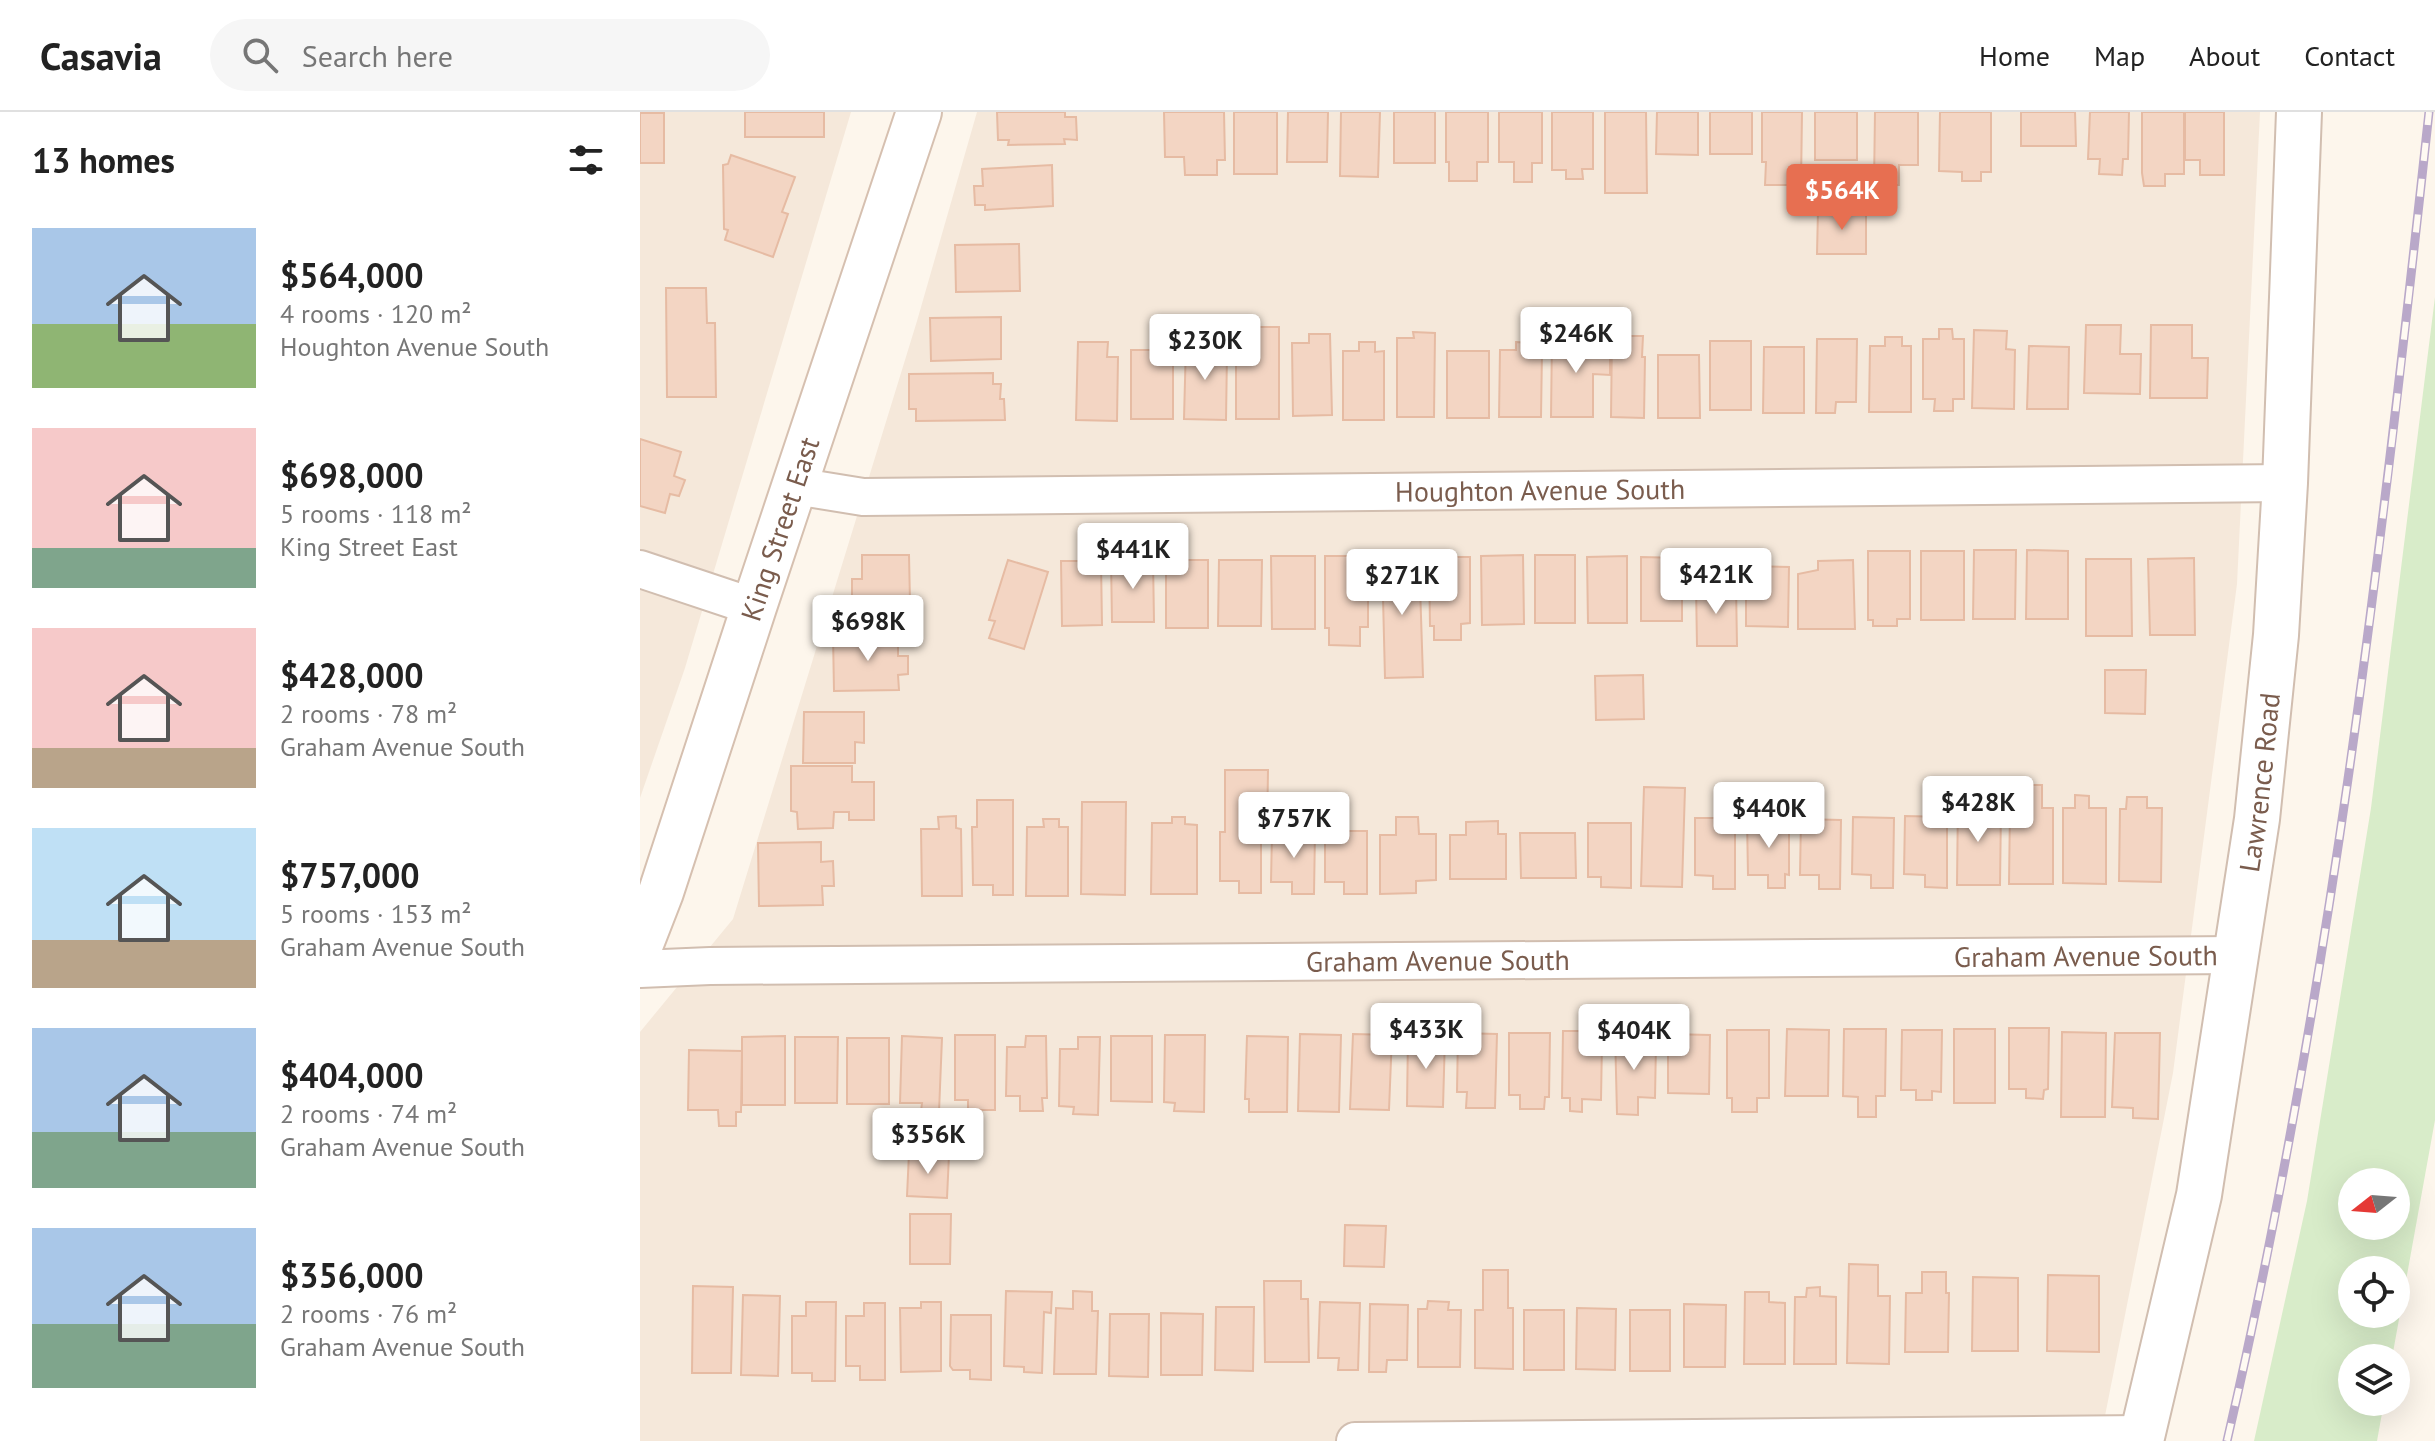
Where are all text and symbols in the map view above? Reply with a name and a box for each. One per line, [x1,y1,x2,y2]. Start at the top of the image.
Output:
search box [210,19,770,91]
text: Casavia [40,31,162,80]
icon: search [238,33,282,77]
text: Search here [302,36,453,75]
text: Home [1979,37,2050,74]
text: Map [2094,37,2145,74]
text: About [2189,37,2260,74]
text: Contact [2304,37,2395,74]
text: 13 homes [32,138,175,182]
icon: filters [564,138,608,182]
pin: $564K [1786,164,1898,232]
text: $564K [1804,173,1880,206]
text: $564,000 [280,253,424,297]
icon: home [96,260,192,356]
text: 4 rooms · 120 m² [280,297,472,330]
pin: $246K [1520,307,1632,375]
pin: $230K [1149,314,1261,382]
text: $246K [1538,316,1614,349]
text: $230K [1167,323,1243,356]
text: Houghton Avenue South [280,330,549,363]
street label: King Street East [732,432,828,626]
text: $698,000 [280,453,424,497]
icon: home [96,460,192,556]
street label: Houghton Avenue South [1395,470,1685,510]
text: 5 rooms · 118 m² [280,497,472,530]
pin: $441K [1077,523,1189,591]
text: King Street East [280,530,458,563]
text: $441K [1095,532,1171,565]
pin: $421K [1660,548,1772,616]
pin: $271K [1346,549,1458,617]
text: $421K [1678,557,1754,590]
text: $271K [1364,558,1440,591]
pin: $698K [812,595,924,663]
text: $698K [830,604,906,637]
text: $428,000 [280,653,424,697]
icon: home [96,660,192,756]
street label: Lawrence Road [2230,691,2288,875]
text: 2 rooms · 78 m² [280,697,457,730]
text: Graham Avenue South [280,730,525,763]
pin: $428K [1922,776,2034,844]
pin: $440K [1713,782,1825,850]
text: $428K [1940,785,2016,818]
text: $440K [1731,791,1807,824]
pin: $757K [1238,792,1350,860]
text: $757K [1256,801,1332,834]
text: $757,000 [280,853,419,897]
icon: home [96,860,192,956]
text: 5 rooms · 153 m² [280,897,472,930]
text: Graham Avenue South [280,930,525,963]
street label: Graham Avenue South [1954,936,2218,975]
street label: Graham Avenue South [1306,941,1570,980]
pin: $433K [1370,1003,1482,1071]
pin: $404K [1578,1004,1690,1072]
text: $433K [1388,1012,1464,1045]
text: $404K [1596,1013,1672,1046]
text: $404,000 [280,1053,424,1097]
icon: home [96,1060,192,1156]
text: 2 rooms · 74 m² [280,1097,457,1130]
pin: $356K [872,1108,984,1176]
text: $356K [890,1117,966,1150]
text: Graham Avenue South [280,1130,525,1163]
north arrow [2338,1168,2410,1240]
map controls [2338,1168,2410,1416]
text: $356,000 [280,1253,424,1297]
button: locate [2338,1256,2410,1328]
icon: home [96,1260,192,1356]
text: 2 rooms · 76 m² [280,1297,457,1330]
text: Graham Avenue South [280,1330,525,1363]
button: layers [2338,1344,2410,1416]

